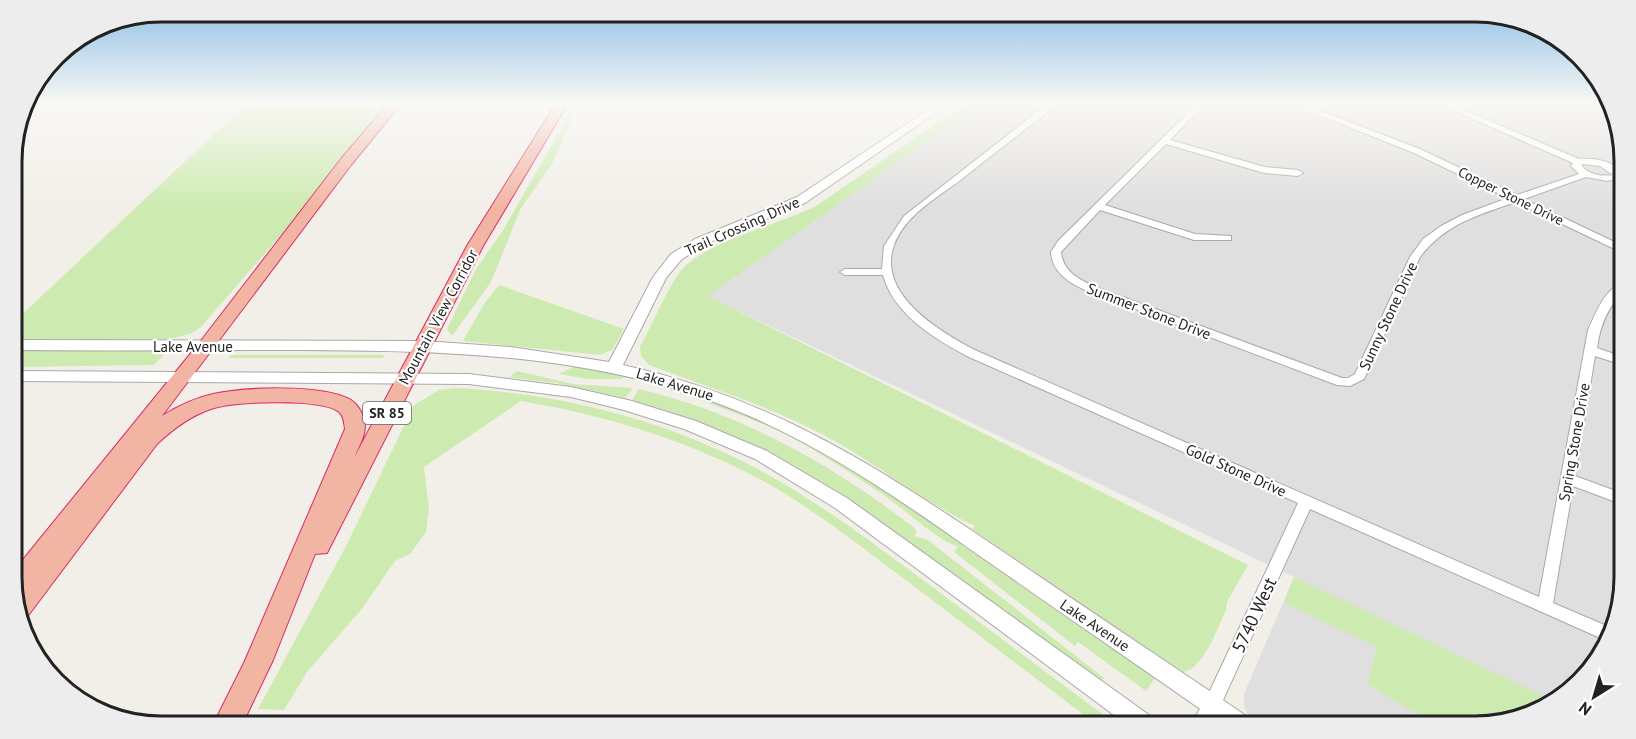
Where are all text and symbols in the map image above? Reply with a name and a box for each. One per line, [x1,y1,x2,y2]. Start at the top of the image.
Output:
street label: Copper Stone Drive [1455,163,1567,229]
street label: Trail Crossing Drive [682,192,802,260]
street label: Mountain View Corridor [394,246,482,388]
street label: Sunny Stone Drive [1355,259,1421,373]
street label: Summer Stone Drive [1084,279,1214,343]
street label: Lake Avenue [153,337,233,356]
street label: Lake Avenue [634,363,716,405]
street label: Spring Stone Drive [1554,381,1594,503]
road number: SR 85 [363,402,411,424]
street label: Gold Stone Drive [1183,439,1289,501]
street label: 5740 West [1227,574,1281,656]
street label: Lake Avenue [1057,595,1133,655]
north arrow [1564,667,1624,727]
text: N [1575,698,1595,720]

